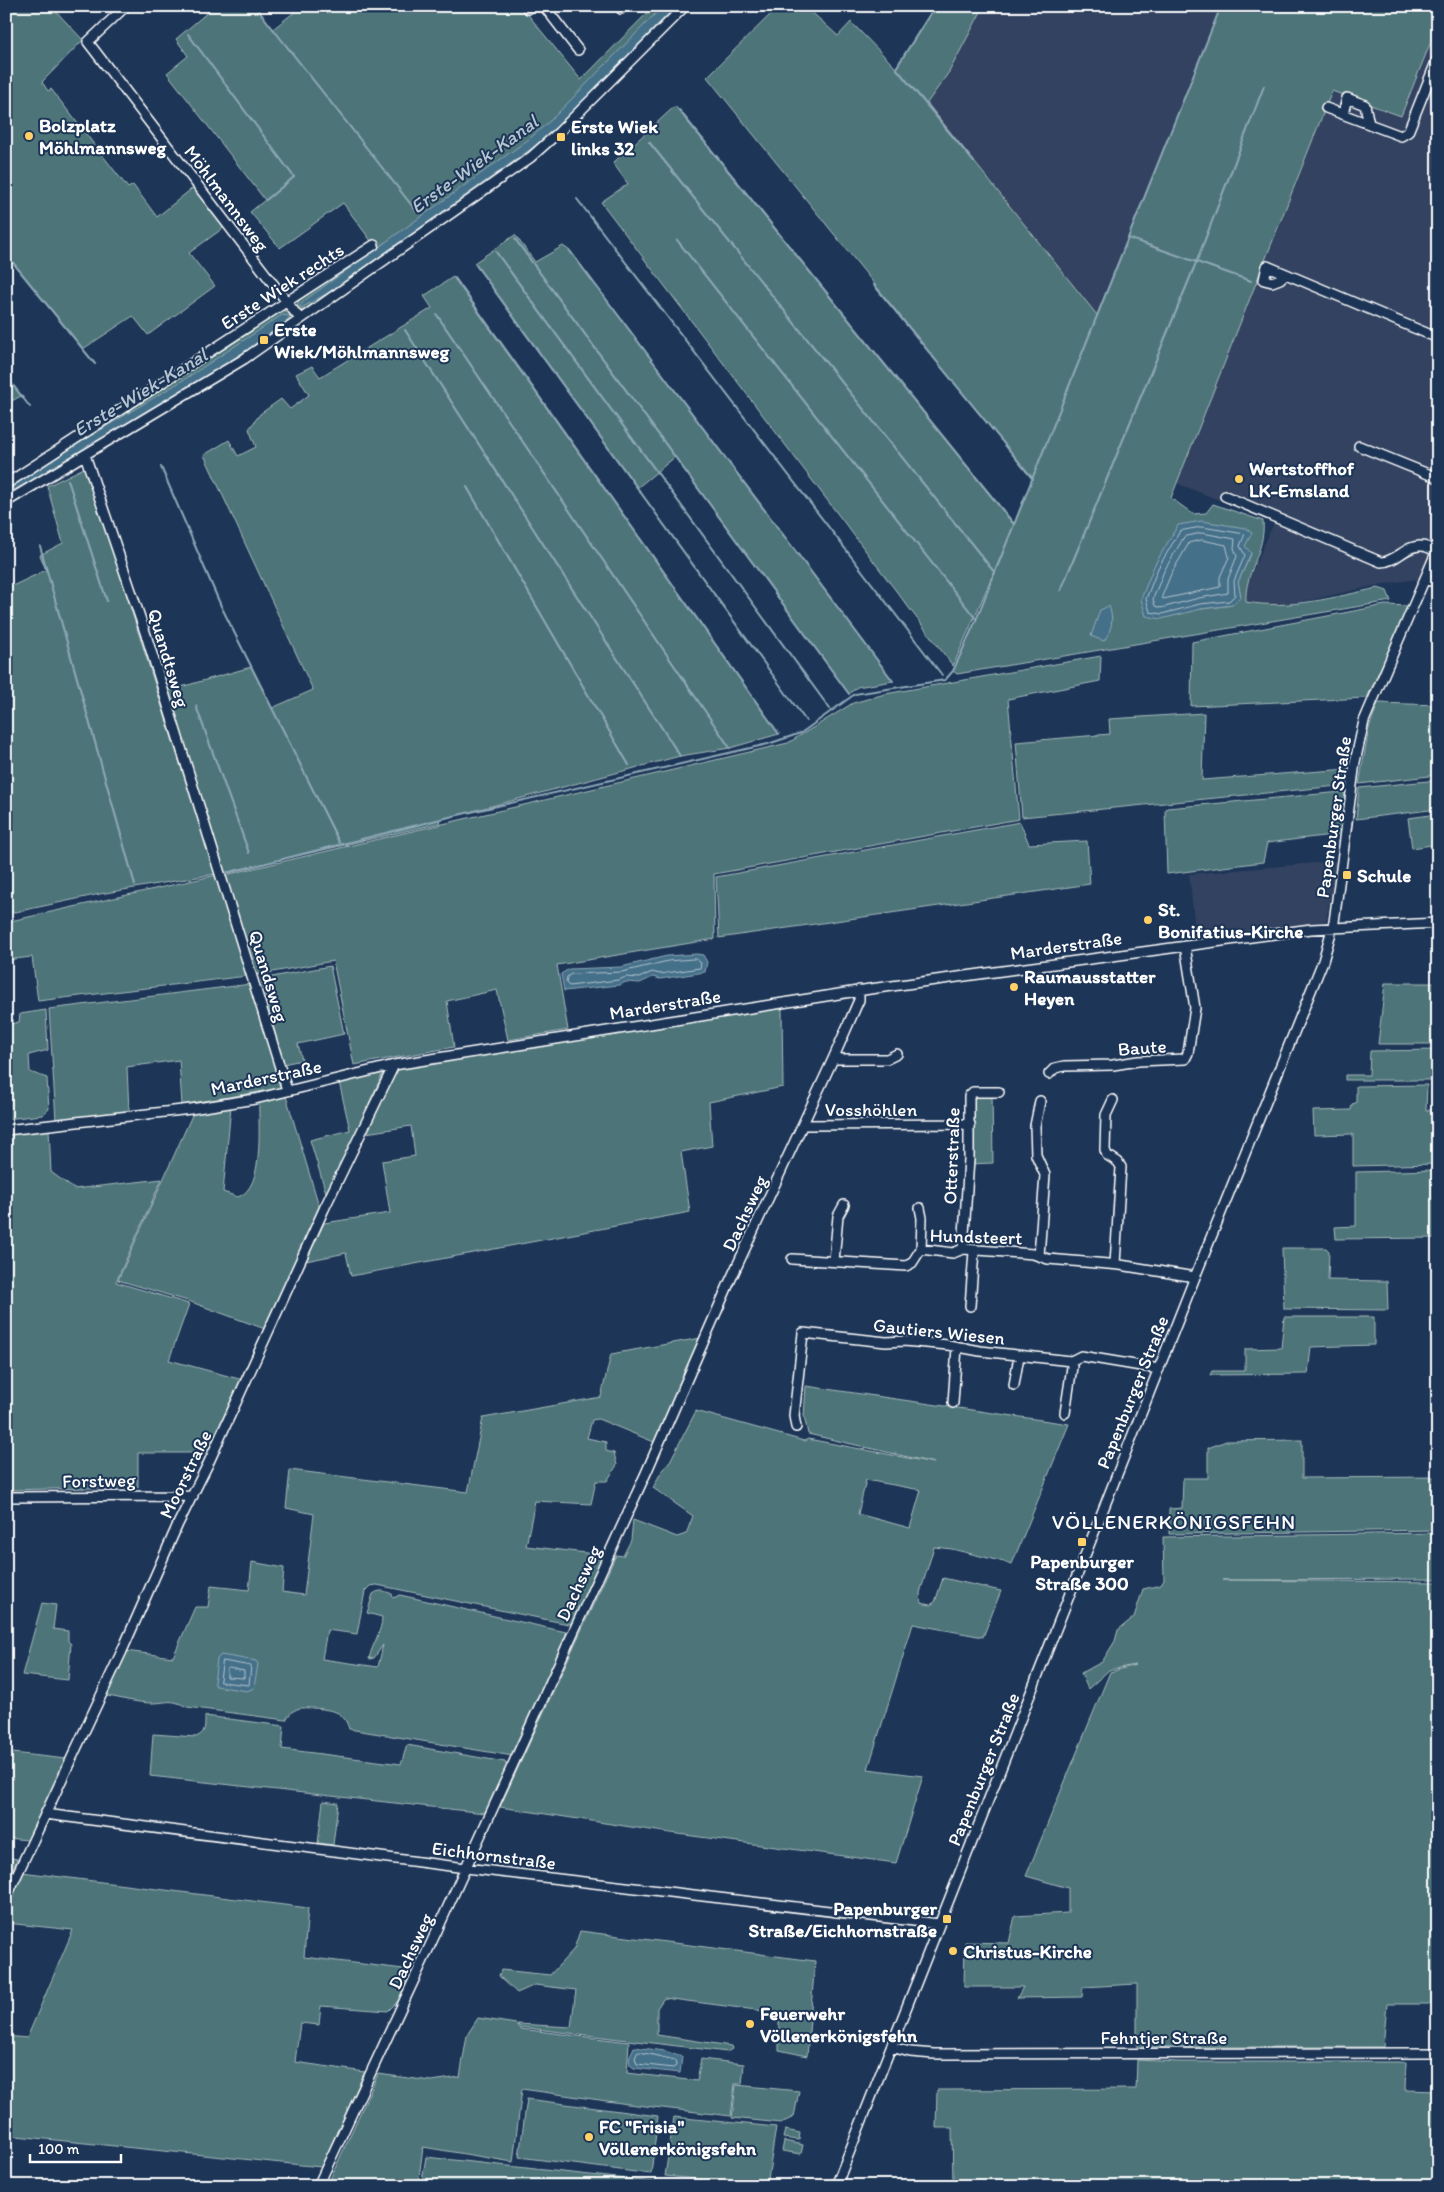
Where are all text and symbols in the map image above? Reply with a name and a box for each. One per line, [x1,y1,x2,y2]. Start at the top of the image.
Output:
water label: Erste-Wiek-Kanal [405,109,544,218]
place label: Bolzplatz Möhlmannsweg [39,114,167,159]
place label: Erste Wiek links 32 [571,115,658,160]
marker: Bolzplatz Möhlmannsweg [23,130,35,142]
marker: Erste Wiek links 32 [555,131,567,143]
street label: Möhlmannsweg [179,141,274,256]
street label: Erste Wiek rechts [216,238,348,335]
place label: Erste Wiek/Möhlmannsweg [274,318,449,363]
marker: Erste Wiek/Möhlmannsweg [258,334,270,346]
water label: Erste-Wiek-Kanal [69,342,213,441]
place label: Wertstoffhof LK-Emsland [1249,457,1355,502]
marker: Wertstoffhof LK-Emsland [1233,473,1245,485]
street label: Quandtsweg [143,606,194,711]
street label: Papenburger Straße [1311,735,1356,899]
place label: Schule [1357,864,1411,887]
marker: Schule [1341,869,1353,881]
place label: St. Bonifatius-Kirche [1158,898,1303,943]
marker: St. Bonifatius-Kirche [1142,914,1154,926]
street label: Marderstraße [1009,926,1124,965]
street label: Quandsweg [244,927,293,1025]
place label: Raumausstatter Heyen [1024,965,1156,1010]
marker: Raumausstatter Heyen [1008,981,1020,993]
street label: Marderstraße [608,984,723,1025]
street label: Baute [1117,1034,1167,1061]
street label: Marderstraße [209,1055,324,1100]
street label: Vosshöhlen [825,1098,917,1121]
street label: Otterstraße [938,1107,965,1205]
street label: Dachsweg [717,1171,772,1255]
street label: Hundsteert [929,1223,1023,1250]
street label: Papenburger Straße [1091,1312,1174,1472]
street label: Gautiers Wiesen [872,1313,1006,1350]
street label: Moorstraße [154,1426,217,1522]
street label: Forstweg [62,1468,136,1493]
district label: VÖLLENERKÖNIGSFEHN [1052,1509,1296,1534]
marker: Papenburger Straße 300 [1076,1536,1088,1548]
street label: Dachsweg [551,1541,606,1625]
place label: Papenburger Straße 300 [1030,1550,1134,1595]
street label: Papenburger Straße [942,1689,1025,1849]
street label: Eichhornstraße [431,1836,557,1875]
place label: Papenburger Straße/Eichhornstraße [749,1897,937,1942]
street label: Dachsweg [383,1909,438,1993]
marker: Papenburger Straße/Eichhornstraße [941,1913,953,1925]
place label: Christus-Kirche [963,1940,1092,1963]
marker: Christus-Kirche [947,1945,959,1957]
place label: Feuerwehr Völlenerkönigsfehn [760,2002,918,2047]
marker: Feuerwehr Völlenerkönigsfehn [744,2018,756,2030]
street label: Fehntjer Straße [1101,2026,1227,2049]
place label: FC "Frisia" Völlenerkönigsfehn [599,2115,757,2160]
marker: FC "Frisia" Völlenerkönigsfehn [583,2131,595,2143]
scale bar [30,2132,121,2164]
text: 100 m [38,2140,80,2158]

